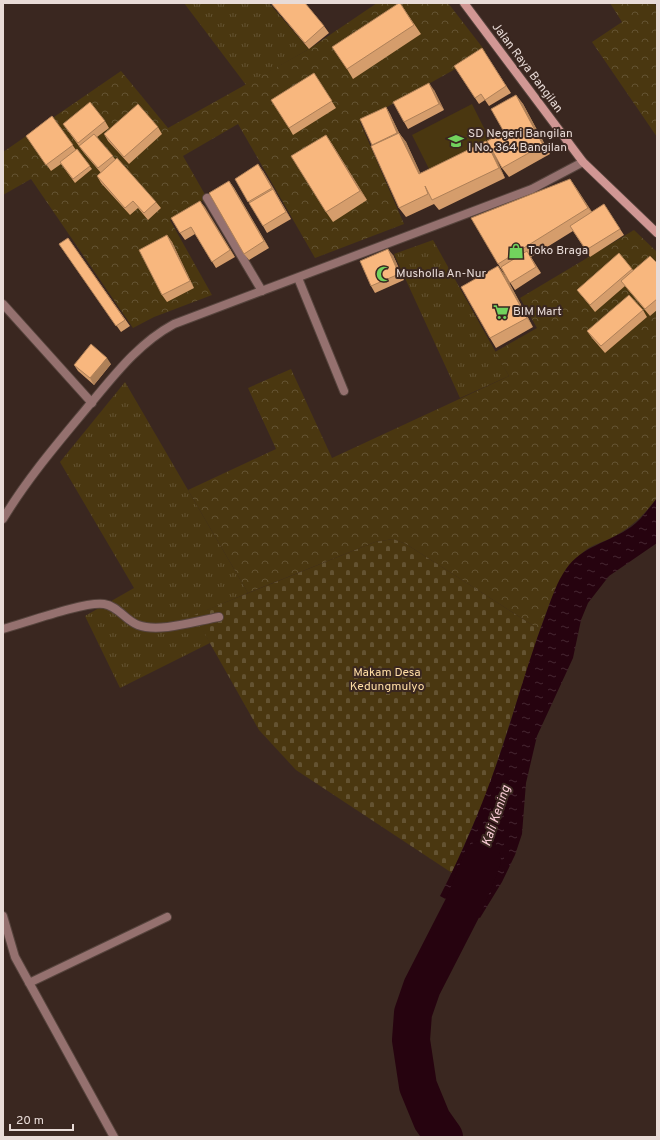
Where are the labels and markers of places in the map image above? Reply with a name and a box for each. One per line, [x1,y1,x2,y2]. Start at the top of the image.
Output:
place label: SD Negeri Bangilan I No. 364 Bangilan [468,126,573,156]
school or university icon: SD Negeri Bangilan I No. 364 Bangilan [447,132,465,150]
shop icon: Toko Braga [507,242,525,260]
place label: Toko Braga [528,243,588,259]
mosque icon: Musholla An-Nur [375,265,393,283]
place label: Musholla An-Nur [396,266,487,282]
supermarket icon: BIM Mart [492,303,510,321]
place label: BIM Mart [513,304,562,320]

